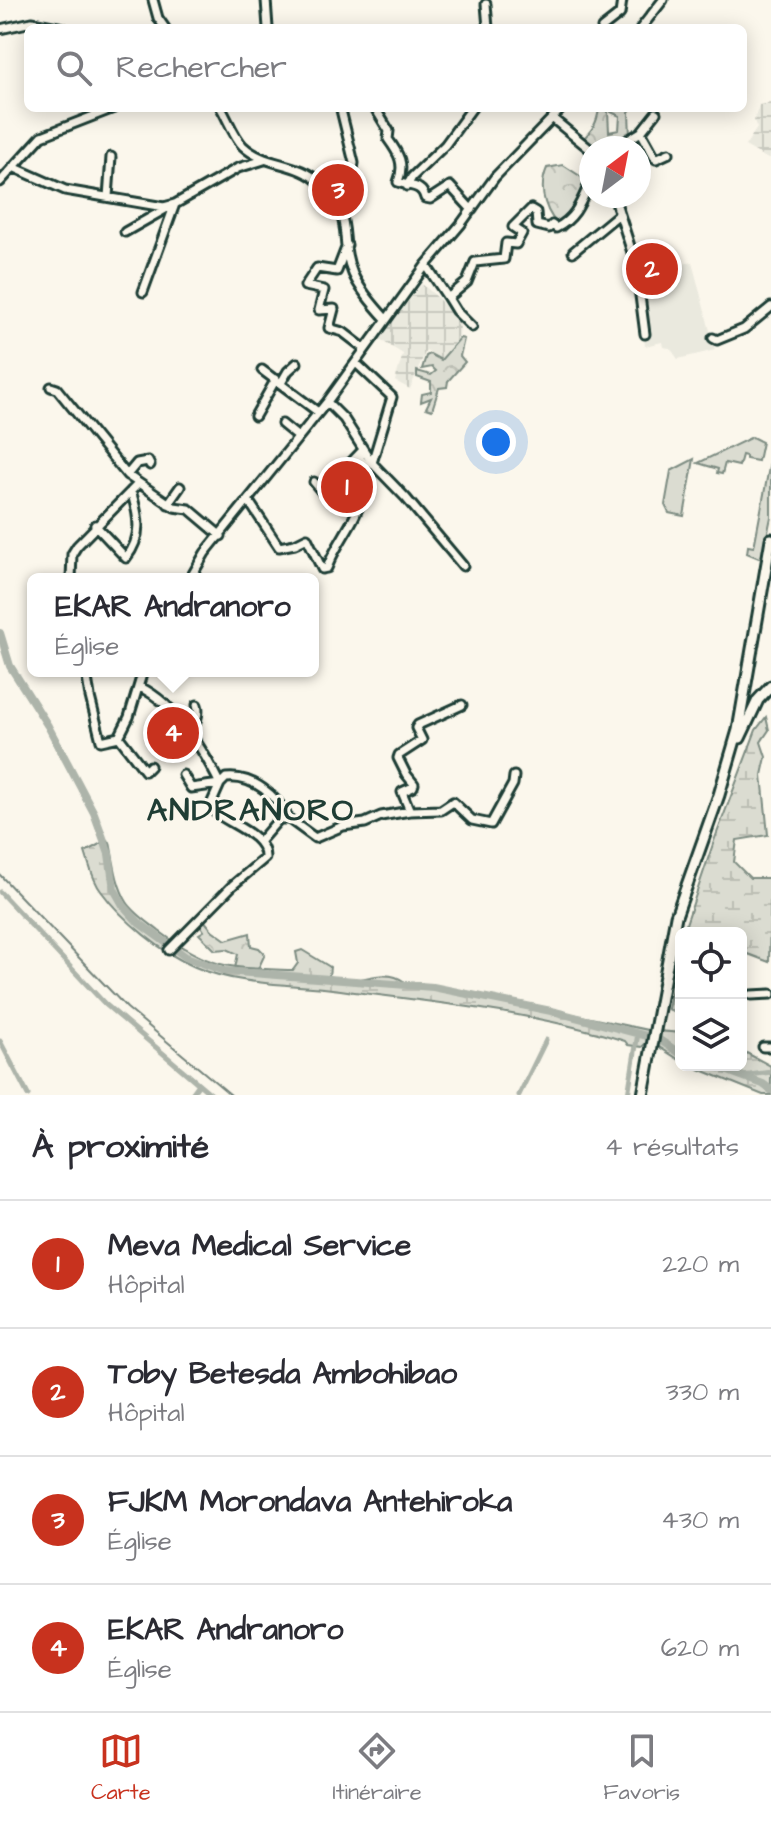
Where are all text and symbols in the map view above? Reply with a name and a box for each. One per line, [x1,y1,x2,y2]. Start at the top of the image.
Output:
search box [24,24,747,112]
icon: search [52,46,96,90]
text: Rechercher [116,47,287,89]
north arrow [579,136,651,208]
pin: 3 [312,160,364,220]
pin: 2 [626,239,678,299]
your location [476,422,516,462]
pin: 1 [321,457,373,517]
popup [27,573,319,677]
text: EKAR Andranoro [55,586,291,628]
text: Église [55,628,119,664]
pin: 4 [147,703,199,763]
district label: ANDRANORO [147,788,355,833]
map controls [675,927,747,1071]
button: locate [675,927,747,999]
button: layers [675,999,747,1071]
text: À proximité [32,1123,209,1171]
text: 4 résultats [605,1129,739,1165]
text: Meva Medical Service [108,1225,411,1267]
text: 1 [56,1246,60,1282]
text: 220 m [662,1246,739,1282]
text: Hôpital [108,1267,185,1303]
text: Toby Betesda Ambohibao [108,1353,457,1395]
text: 2 [51,1374,65,1410]
text: 330 m [665,1374,739,1410]
text: Hôpital [108,1395,185,1431]
text: FJKM Morondava Antehiroka [108,1481,512,1523]
text: 3 [51,1502,65,1538]
text: 430 m [661,1502,739,1538]
text: Église [108,1523,172,1559]
text: EKAR Andranoro [108,1609,343,1651]
text: 4 [49,1630,67,1666]
text: 620 m [661,1630,739,1666]
text: Église [108,1651,172,1687]
tab: Carte [91,1729,151,1808]
tab: Itinéraire [332,1729,422,1808]
tab: Favoris [603,1729,680,1808]

